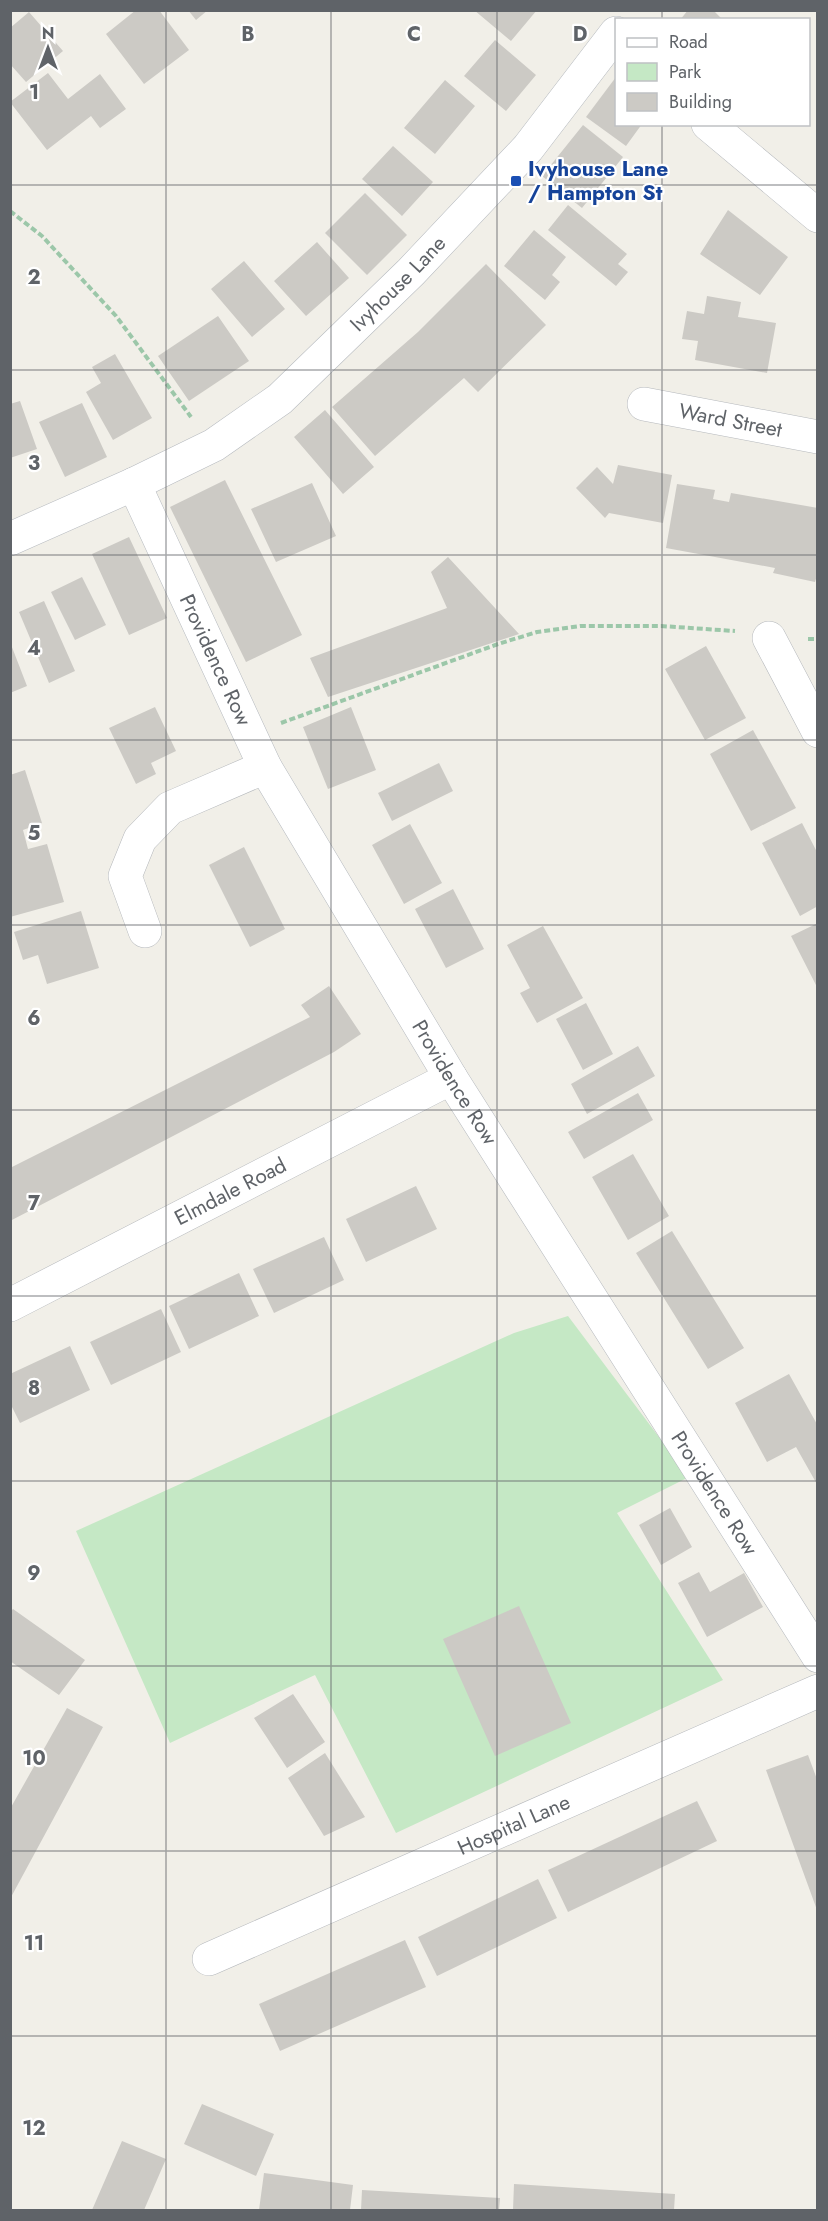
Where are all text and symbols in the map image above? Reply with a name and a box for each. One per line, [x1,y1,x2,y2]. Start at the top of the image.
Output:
north arrow [18,18,78,78]
legend [615,18,810,126]
text: B [241,20,255,49]
text: C [407,20,421,49]
text: D [573,20,587,49]
text: N [42,22,54,45]
text: Road [669,29,708,55]
text: Park [669,59,701,85]
text: 1 [29,78,39,107]
text: Building [669,89,732,115]
place label: Ivyhouse Lane / Hampton St [528,154,668,208]
marker: Ivyhouse Lane / Hampton St [509,174,523,188]
street label: Ivyhouse Lane [343,229,453,338]
text: 2 [27,263,41,292]
street label: Ward Street [676,396,785,445]
text: 3 [28,449,40,478]
street label: Providence Row [172,589,259,731]
text: 4 [27,634,41,663]
text: 5 [28,819,41,848]
text: 6 [27,1004,41,1033]
street label: Providence Row [405,1014,505,1151]
street label: Elmdale Road [169,1150,292,1233]
text: 7 [28,1189,41,1218]
text: 8 [28,1374,40,1403]
street label: Providence Row [664,1425,766,1562]
text: 9 [27,1559,41,1588]
text: 10 [22,1744,46,1773]
street label: Hospital Lane [453,1787,575,1863]
text: 11 [24,1929,44,1958]
text: 12 [22,2114,46,2143]

